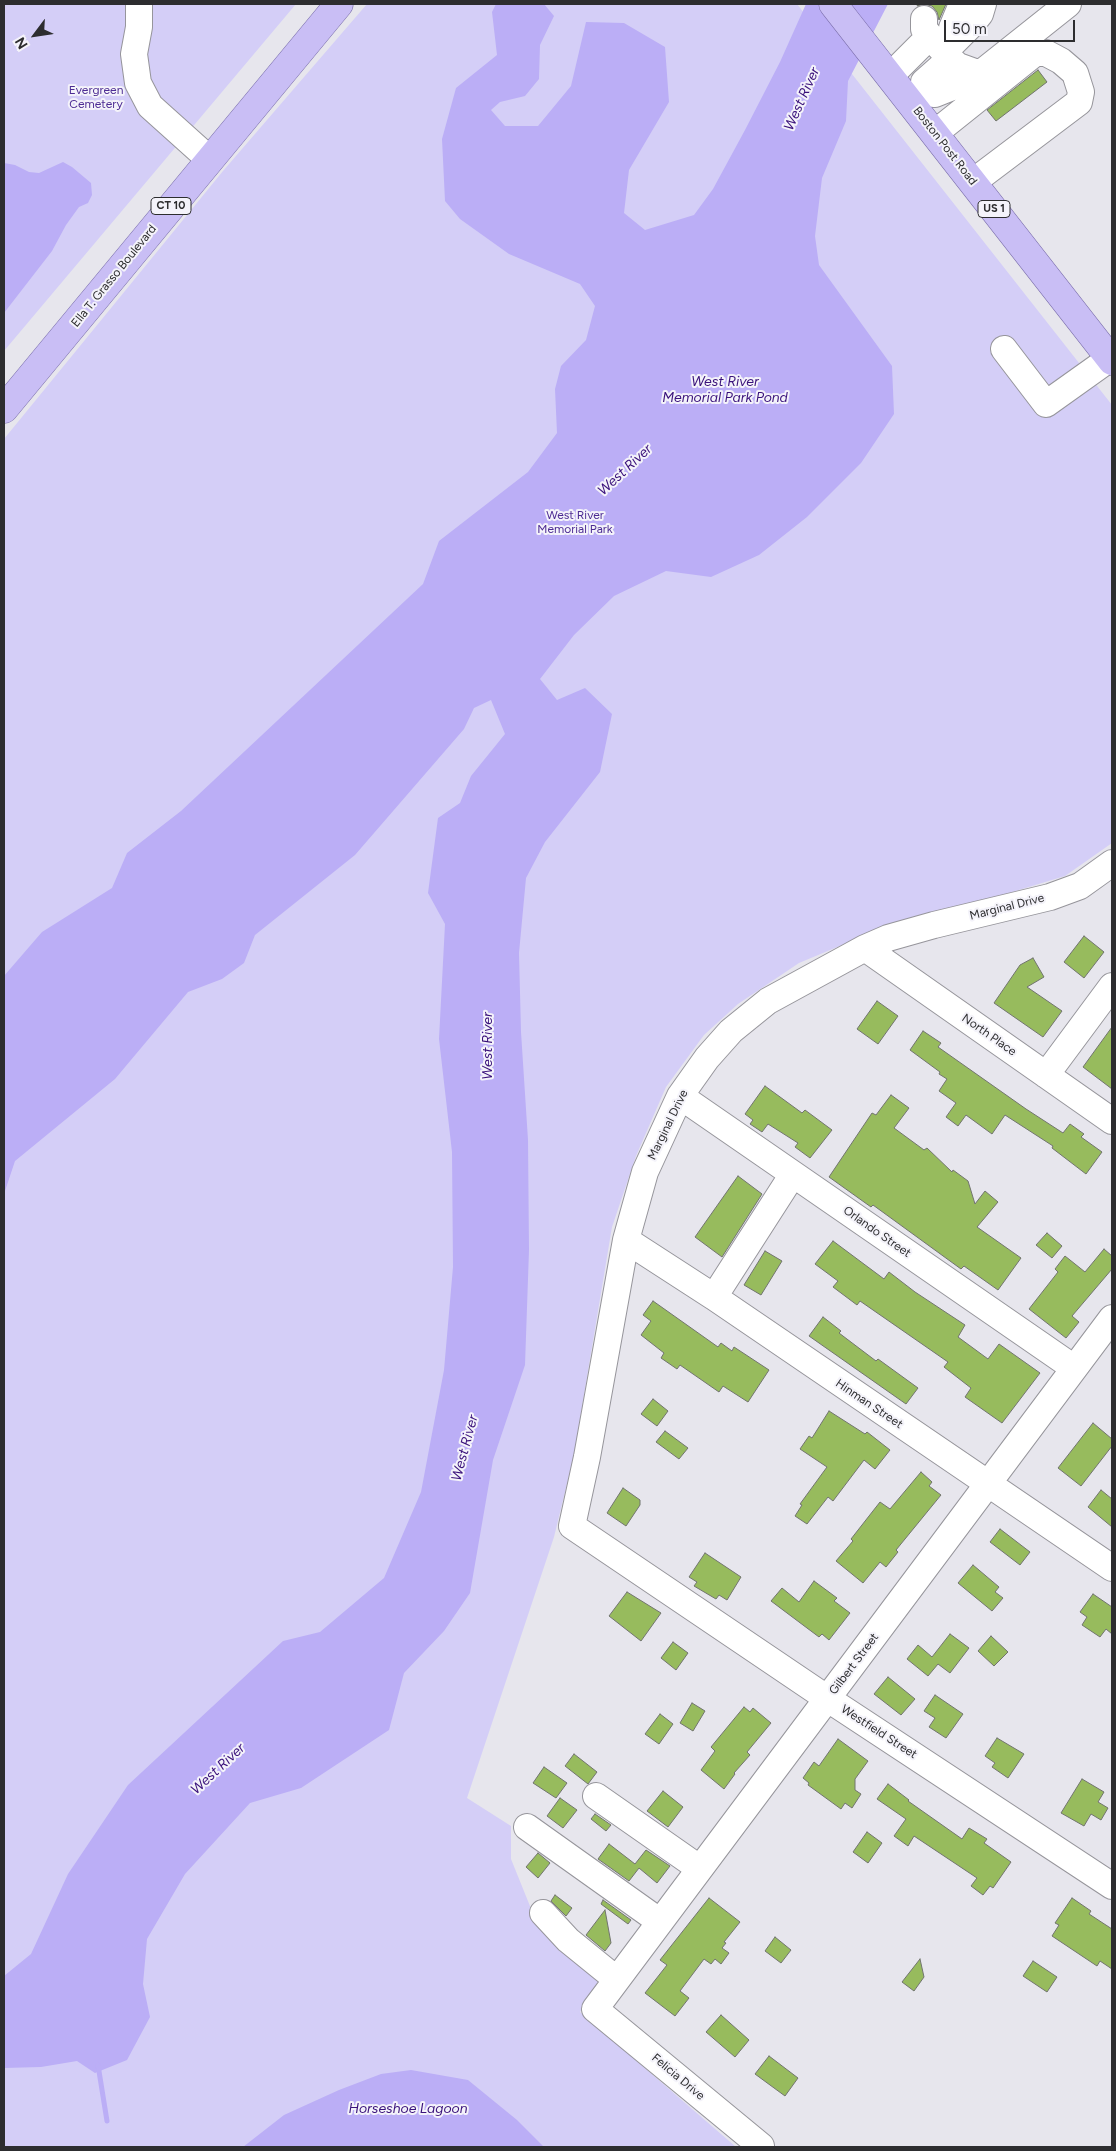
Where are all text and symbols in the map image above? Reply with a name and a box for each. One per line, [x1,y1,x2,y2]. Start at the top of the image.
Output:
north arrow [10,10,60,60]
scale bar [946,10,1077,42]
text: 50 m [952,20,987,38]
text: N [12,34,32,52]
water label: West River [781,65,823,133]
park label: Evergreen Cemetery [69,83,123,111]
street label: Boston Post Road [910,104,980,188]
road number: CT 10 [151,198,191,215]
road number: US 1 [978,200,1010,218]
street label: Ella T. Grasso Boulevard [68,222,160,330]
water label: West River Memorial Park Pond [662,374,788,407]
water label: West River [595,441,655,499]
park label: West River Memorial Park [537,508,613,536]
street label: Marginal Drive [968,891,1046,923]
street label: North Place [959,1011,1019,1059]
water label: West River [480,1012,496,1080]
street label: Marginal Drive [645,1088,691,1162]
street label: Orlando Street [840,1203,914,1261]
street label: Hinman Street [833,1376,905,1432]
water label: West River [448,1413,482,1483]
street label: Gilbert Street [826,1630,882,1698]
street label: Westfield Street [838,1702,920,1762]
water label: West River [188,1740,248,1798]
street label: Felicia Drive [649,2051,707,2103]
water label: Horseshoe Lagoon [348,2101,468,2117]

